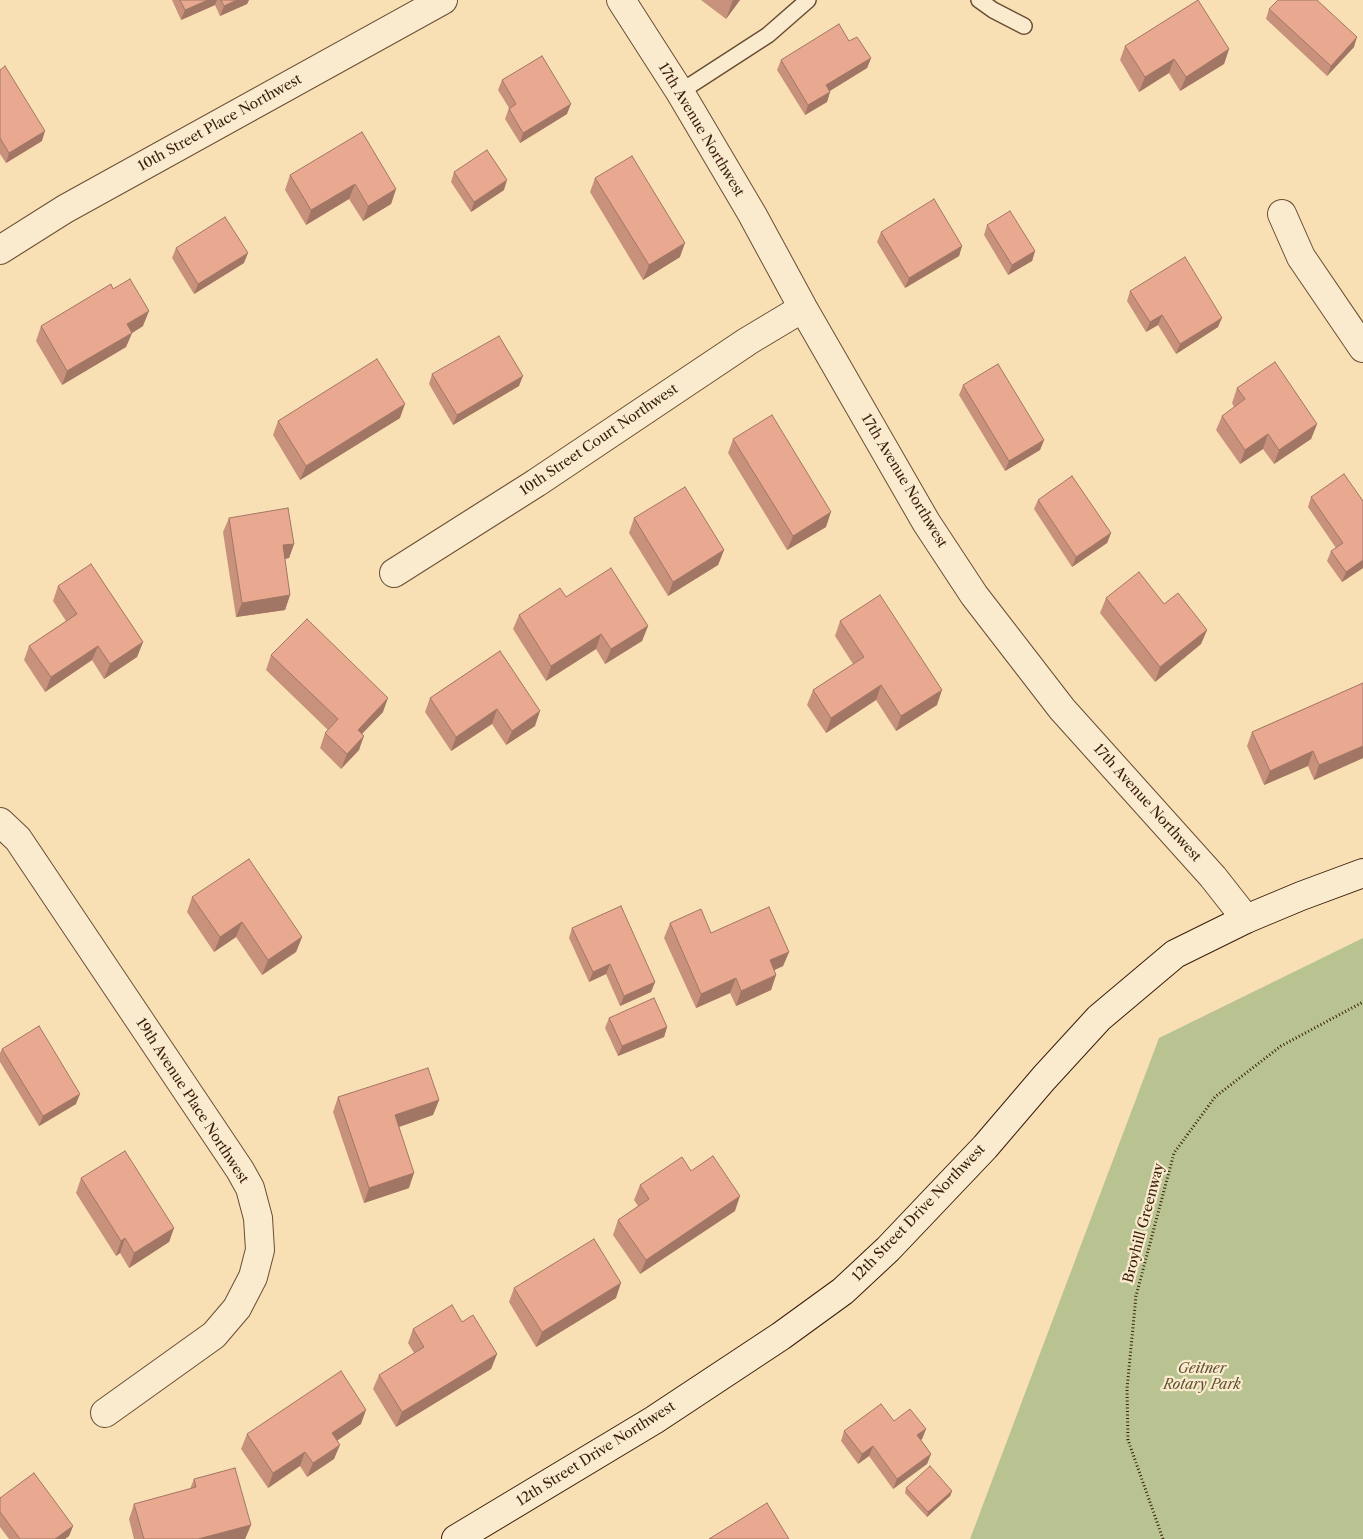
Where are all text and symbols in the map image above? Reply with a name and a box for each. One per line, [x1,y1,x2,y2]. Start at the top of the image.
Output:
street label: 17th Avenue Northwest [654,60,748,200]
street label: 10th Street Place Northwest [135,71,305,175]
street label: 10th Street Court Northwest [517,381,681,499]
street label: 17th Avenue Northwest [857,411,951,551]
street label: 17th Avenue Northwest [1090,741,1204,865]
street label: 19th Avenue Place Northwest [132,1015,252,1187]
street label: 12th Street Drive Northwest [849,1141,989,1285]
street label: Broyhill Greenway [1120,1161,1168,1285]
park label: Geitner Rotary Park [1163,1361,1241,1394]
street label: 12th Street Drive Northwest [514,1398,678,1510]

